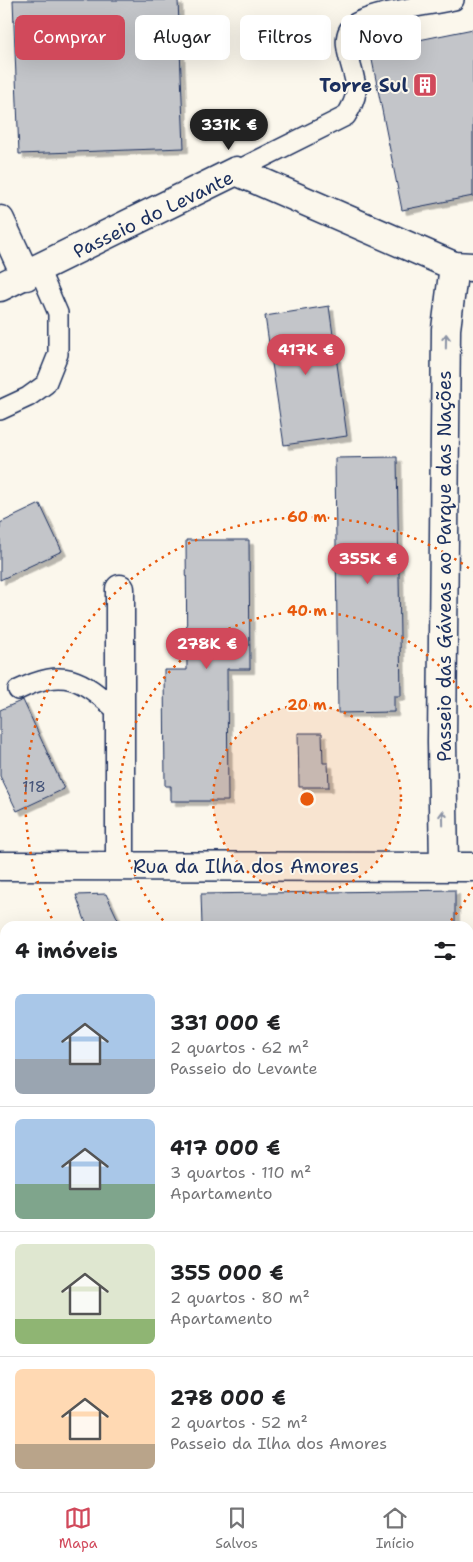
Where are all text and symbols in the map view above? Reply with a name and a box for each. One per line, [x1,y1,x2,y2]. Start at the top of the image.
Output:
chip: Comprar [15,15,125,60]
chip: Alugar [135,15,230,60]
chip: Filtros [240,15,331,60]
chip: Novo [341,15,421,60]
building icon: Torre Sul [412,72,438,98]
place label: Torre Sul [319,73,408,98]
pin: 331K € [188,108,270,151]
text: 331K € [201,114,257,135]
street label: Passeio do Levante [69,165,237,264]
one-way arrow [441,333,450,349]
pin: 417K € [265,334,347,376]
text: 417K € [278,339,334,360]
street label: Passeio das Gáveas ao Parque das Nações [432,370,457,762]
text: 60 m [287,507,327,527]
pin: 355K € [327,542,409,585]
text: 355K € [339,548,397,569]
text: 40 m [287,601,327,621]
pin: 278K € [166,628,248,670]
text: 278K € [177,633,237,654]
text: 20 m [287,695,327,715]
house number: 118 [22,776,46,797]
centre of rings [298,790,316,808]
one-way arrow [438,810,448,826]
street label: Rua da Ilha dos Amores [133,854,359,879]
text: 4 imóveis [15,937,118,965]
icon: filters [431,937,459,965]
text: 331 000 € [170,1009,281,1037]
icon: home [55,1014,115,1074]
text: 2 quartos · 62 m² [170,1037,309,1058]
text: Passeio do Levante [170,1058,318,1079]
text: 417 000 € [170,1134,281,1162]
icon: home [55,1139,115,1199]
text: 3 quartos · 110 m² [170,1162,311,1183]
text: Apartamento [170,1183,272,1204]
text: 355 000 € [170,1259,284,1287]
icon: home [55,1264,115,1324]
text: 2 quartos · 80 m² [170,1287,310,1308]
text: Apartamento [170,1308,272,1329]
text: 278 000 € [170,1384,286,1412]
icon: home [55,1389,115,1449]
text: 2 quartos · 52 m² [170,1412,308,1433]
text: Passeio da Ilha dos Amores [170,1433,387,1454]
tab: Mapa [59,1504,98,1552]
tab: Salvos [215,1504,258,1552]
tab: Início [376,1504,414,1552]

